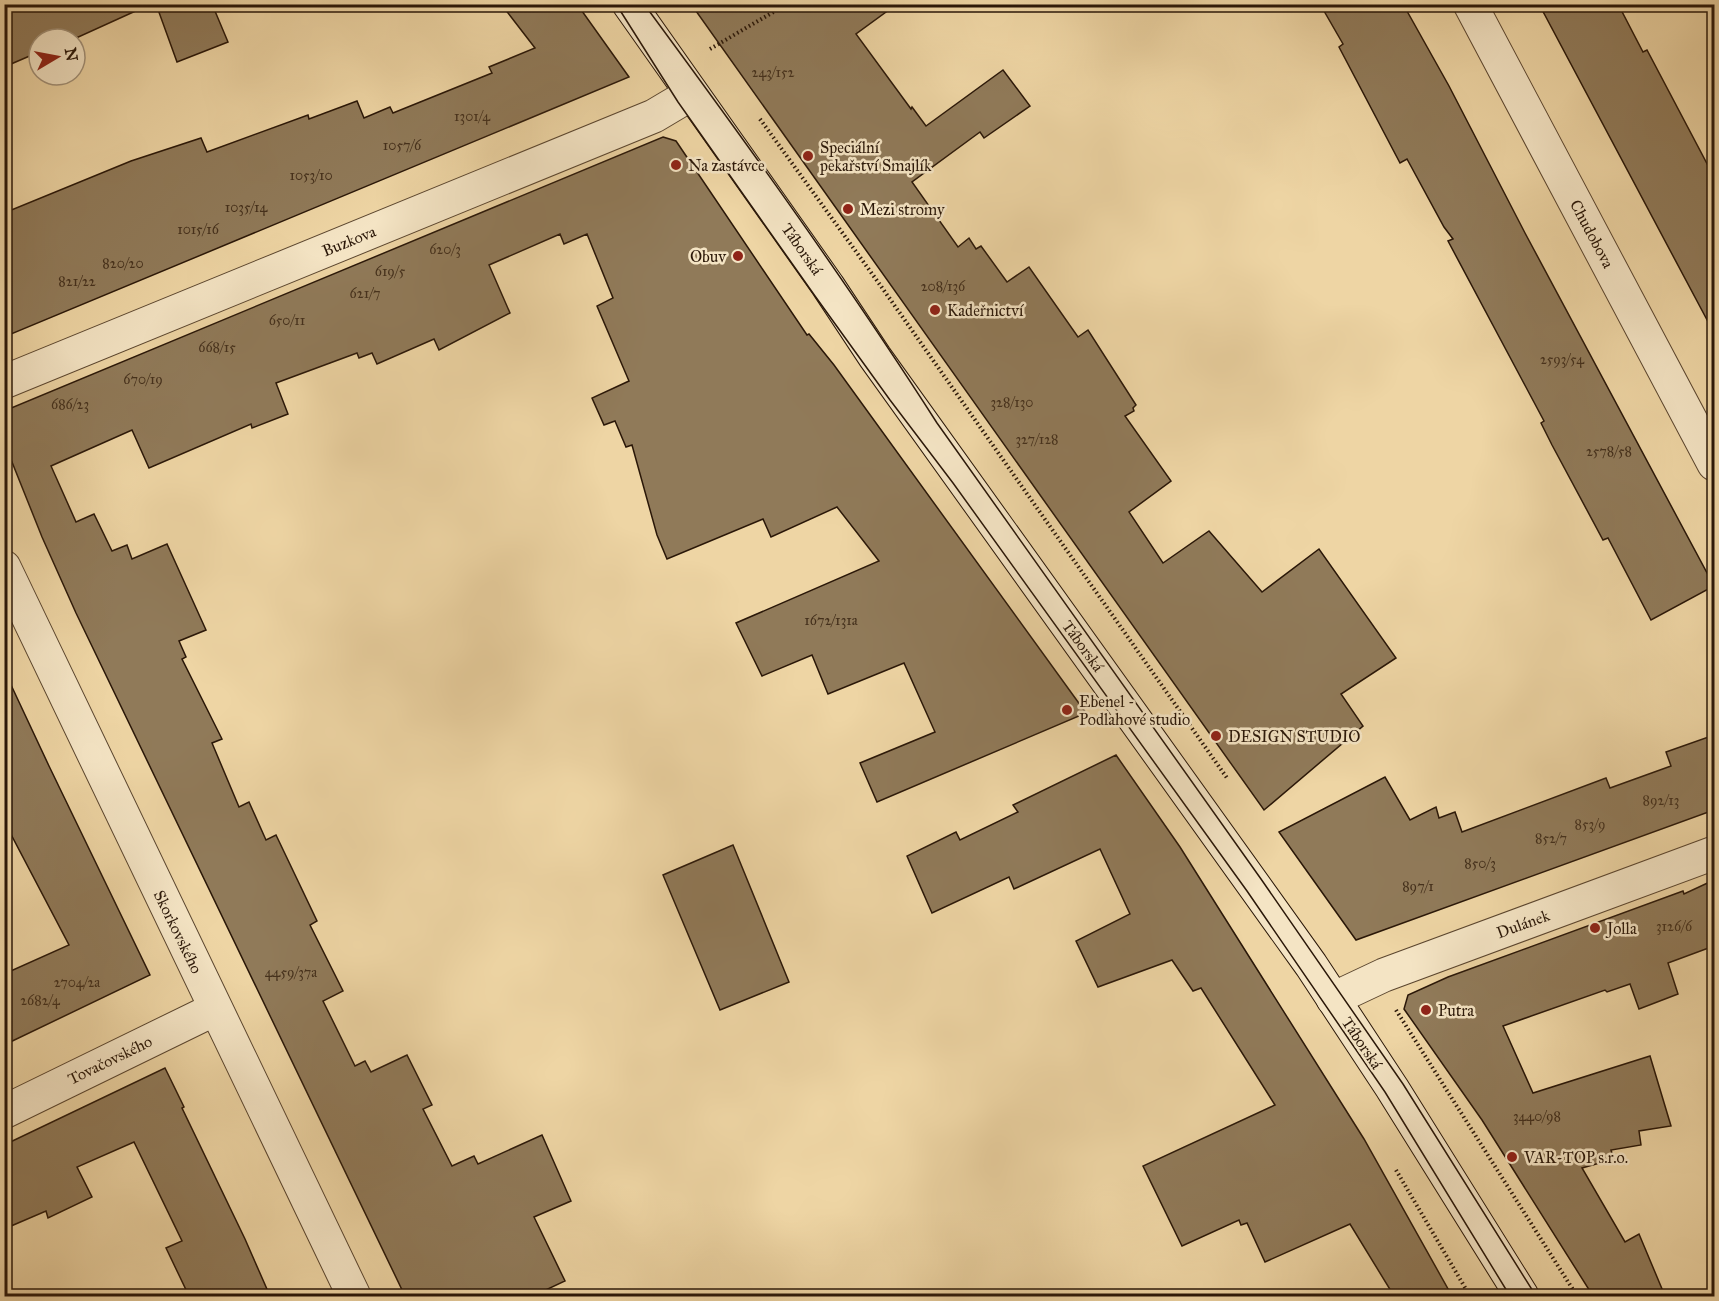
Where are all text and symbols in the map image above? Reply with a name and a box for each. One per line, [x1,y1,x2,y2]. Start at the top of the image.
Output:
north arrow [27,27,87,87]
text: N [61,46,82,63]
house number: 243/152 [752,64,795,81]
house number: 1301/4 [454,108,491,125]
house number: 1057/6 [383,137,422,154]
place label: Speciální pekařství Smajlík [819,138,932,175]
marker: Speciální pekařství Smajlík [801,149,815,163]
place label: Na zastávce [688,156,765,175]
marker: Na zastávce [669,158,683,172]
house number: 1053/10 [289,167,333,184]
street label: Chudobova [1566,197,1618,272]
house number: 1035/14 [225,199,269,216]
place label: Mezi stromy [860,200,945,219]
marker: Mezi stromy [841,202,855,216]
street label: Táborská [777,220,827,279]
house number: 1015/16 [177,221,220,238]
street label: Buzkova [319,222,379,260]
house number: 620/3 [429,241,461,258]
place label: Obuv [690,247,727,266]
marker: Obuv [731,249,745,263]
house number: 820/20 [102,255,144,272]
house number: 619/5 [375,263,406,280]
house number: 821/22 [58,273,96,290]
house number: 208/136 [921,278,966,295]
house number: 621/7 [350,285,380,302]
place label: Kadeřnictví [947,301,1024,320]
marker: Kadeřnictví [928,303,942,317]
house number: 650/11 [269,312,306,329]
house number: 668/15 [198,339,236,356]
house number: 2593/54 [1540,351,1585,368]
house number: 670/19 [123,371,163,388]
house number: 328/130 [991,394,1034,411]
house number: 686/23 [51,396,89,413]
house number: 327/128 [1015,431,1059,448]
house number: 2578/58 [1586,443,1632,460]
house number: 1672/131a [804,612,858,629]
street label: Táborská [1058,617,1108,675]
place label: Ebenel - Podlahové studio [1079,692,1190,729]
marker: Ebenel - Podlahové studio [1060,703,1074,717]
place label: DESIGN STUDIO [1228,727,1360,746]
marker: DESIGN STUDIO [1209,729,1223,743]
house number: 892/13 [1643,792,1679,809]
house number: 853/9 [1575,816,1605,833]
house number: 852/7 [1535,830,1567,847]
house number: 850/3 [1464,855,1496,872]
house number: 897/1 [1402,878,1434,895]
street label: Skorkovského [150,887,206,977]
street label: Dulánek [1494,905,1553,942]
house number: 3126/6 [1656,918,1693,935]
place label: Jolla [1605,919,1637,939]
marker: Jolla [1588,921,1602,935]
house number: 4459/37a [265,964,317,981]
house number: 2704/2a [54,974,100,991]
house number: 2682/4 [20,992,61,1009]
place label: Putra [1438,1001,1474,1020]
marker: Putra [1419,1003,1433,1017]
street label: Táborská [1338,1013,1386,1073]
street label: Tovačovského [65,1031,155,1089]
house number: 3440/98 [1513,1108,1561,1125]
place label: VAR-TOP s.r.o. [1523,1148,1628,1167]
marker: VAR-TOP s.r.o. [1505,1150,1519,1164]

